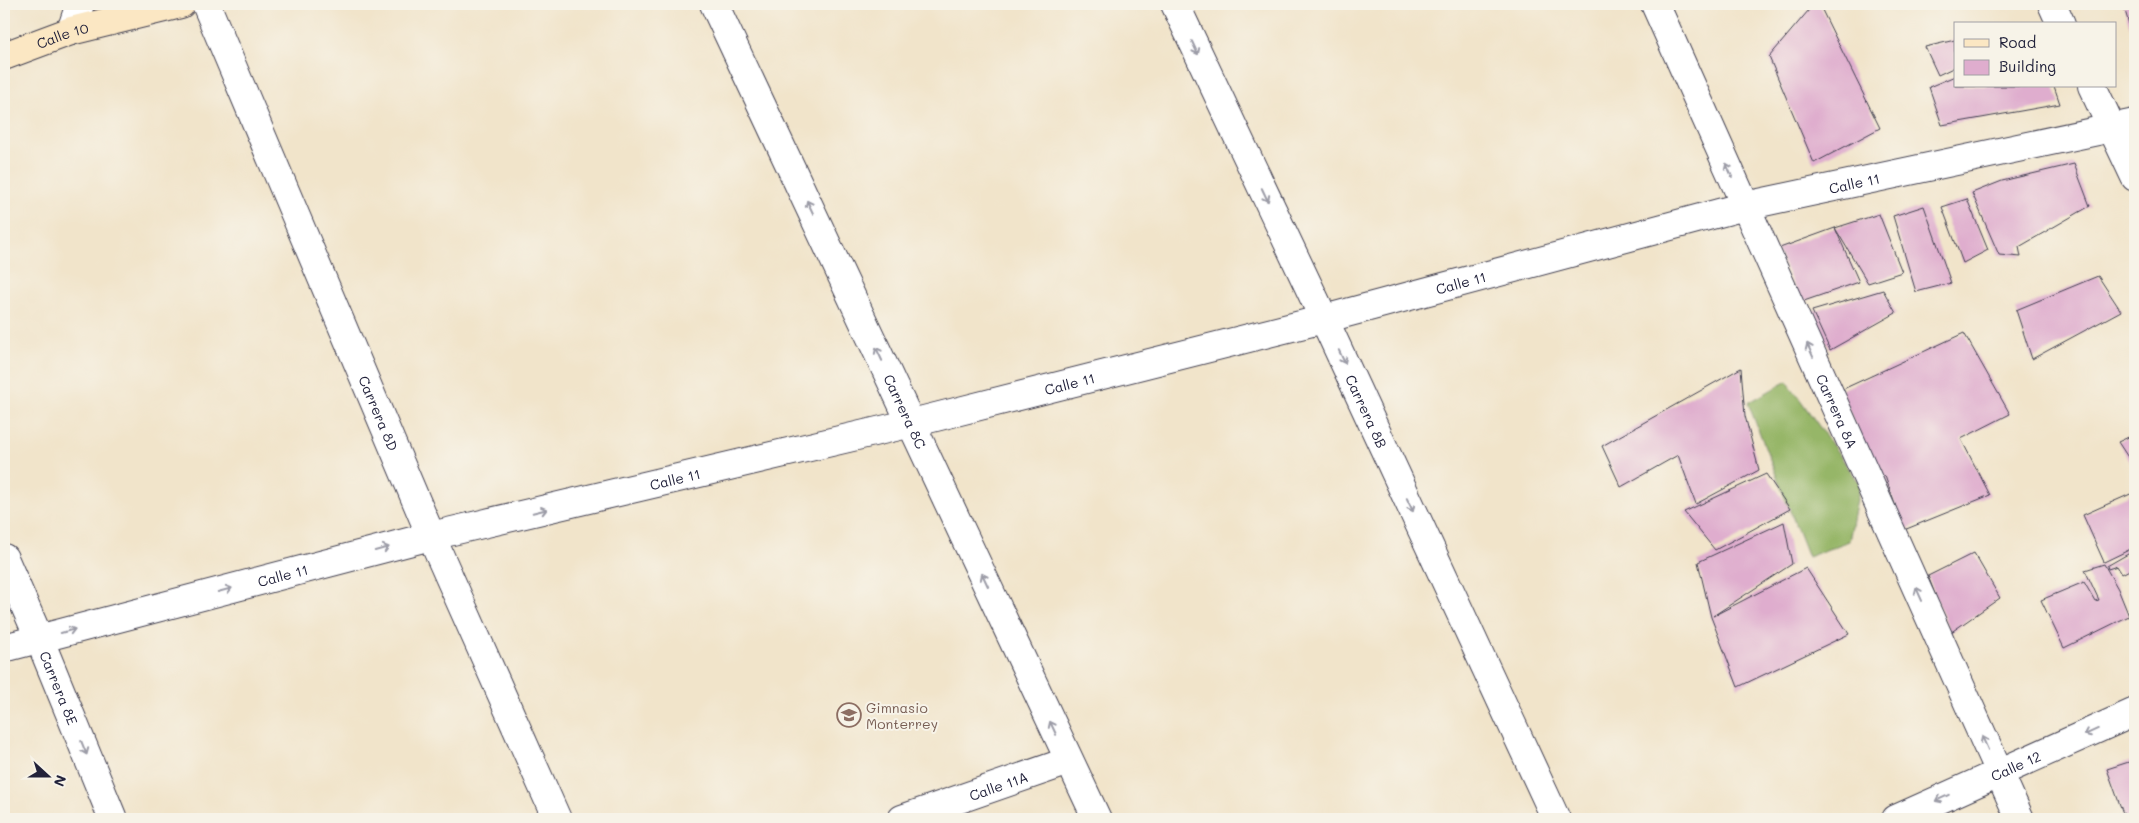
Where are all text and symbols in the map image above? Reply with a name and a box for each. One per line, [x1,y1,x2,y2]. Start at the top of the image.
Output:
street label: Calle 10 [34,18,91,53]
legend [1954,22,2116,88]
text: Road [1999,32,2036,52]
one-way arrow [1191,40,1201,55]
text: Building [1999,56,2056,76]
one-way arrow [1724,163,1734,178]
street label: Calle 11 [1827,168,1881,197]
one-way arrow [1261,187,1270,202]
one-way arrow [805,200,814,215]
street label: Calle 11 [1433,266,1488,298]
one-way arrow [1804,343,1814,358]
one-way arrow [874,347,884,362]
one-way arrow [1338,349,1347,364]
street label: Calle 11 [1042,368,1097,399]
street label: Carrera 8C [880,371,931,452]
street label: Carrera 8B [1342,371,1392,451]
street label: Carrera 8A [1812,371,1862,451]
street label: Carrera 8D [355,372,403,453]
street label: Calle 11 [648,464,702,494]
one-way arrow [1406,497,1416,512]
one-way arrow [532,506,548,515]
one-way arrow [374,544,390,553]
street label: Calle 11 [255,559,310,591]
one-way arrow [980,573,989,588]
one-way arrow [217,585,233,594]
one-way arrow [1914,587,1923,602]
one-way arrow [59,625,75,635]
street label: Carrera 8E [36,648,83,727]
place label: Gimnasio Monterrey [866,698,938,733]
school or university icon: Gimnasio Monterrey [836,702,862,728]
one-way arrow [1048,721,1057,736]
one-way arrow [2084,727,2099,737]
one-way arrow [1980,736,1990,751]
one-way arrow [80,740,89,756]
street label: Calle 12 [1987,746,2044,785]
north arrow [22,750,72,800]
street label: Calle 11A [966,767,1030,805]
text: N [50,772,71,789]
one-way arrow [1935,794,1950,803]

